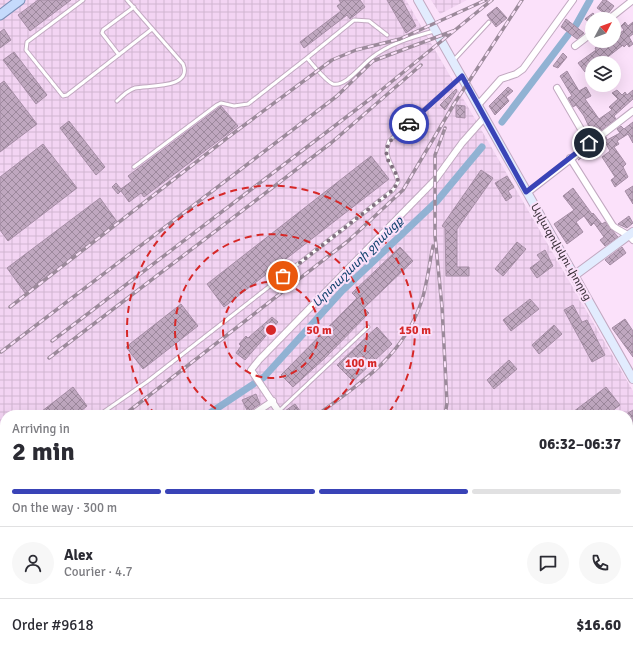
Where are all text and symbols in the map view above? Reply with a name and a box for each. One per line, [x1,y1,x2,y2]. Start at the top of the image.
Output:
north arrow [585,12,621,48]
map controls [585,12,621,92]
button: layers [585,56,621,92]
courier [389,104,429,144]
icon: car [398,113,420,135]
pin [572,126,606,160]
icon: home [578,132,600,154]
street label: Այվազովսկու փողոց [528,201,594,303]
water label: Արտաշատի ջրանցք [309,213,407,311]
pin [266,259,300,293]
icon: bag [272,265,294,287]
centre of rings [264,323,278,337]
text: 50 m [306,323,332,338]
text: 150 m [399,323,431,338]
text: 100 m [345,356,377,371]
text: Arriving in [12,421,70,437]
text: 06:32–06:37 [539,435,621,453]
text: 2 min [12,436,75,468]
text: On the way · 300 m [12,500,117,516]
button: person [12,542,54,584]
button: chat [527,542,569,584]
button: phone [579,542,621,584]
text: Alex [64,546,93,564]
text: Courier · 4.7 [64,564,133,580]
text: Order #9618 [12,616,94,634]
text: $16.60 [576,616,621,634]

